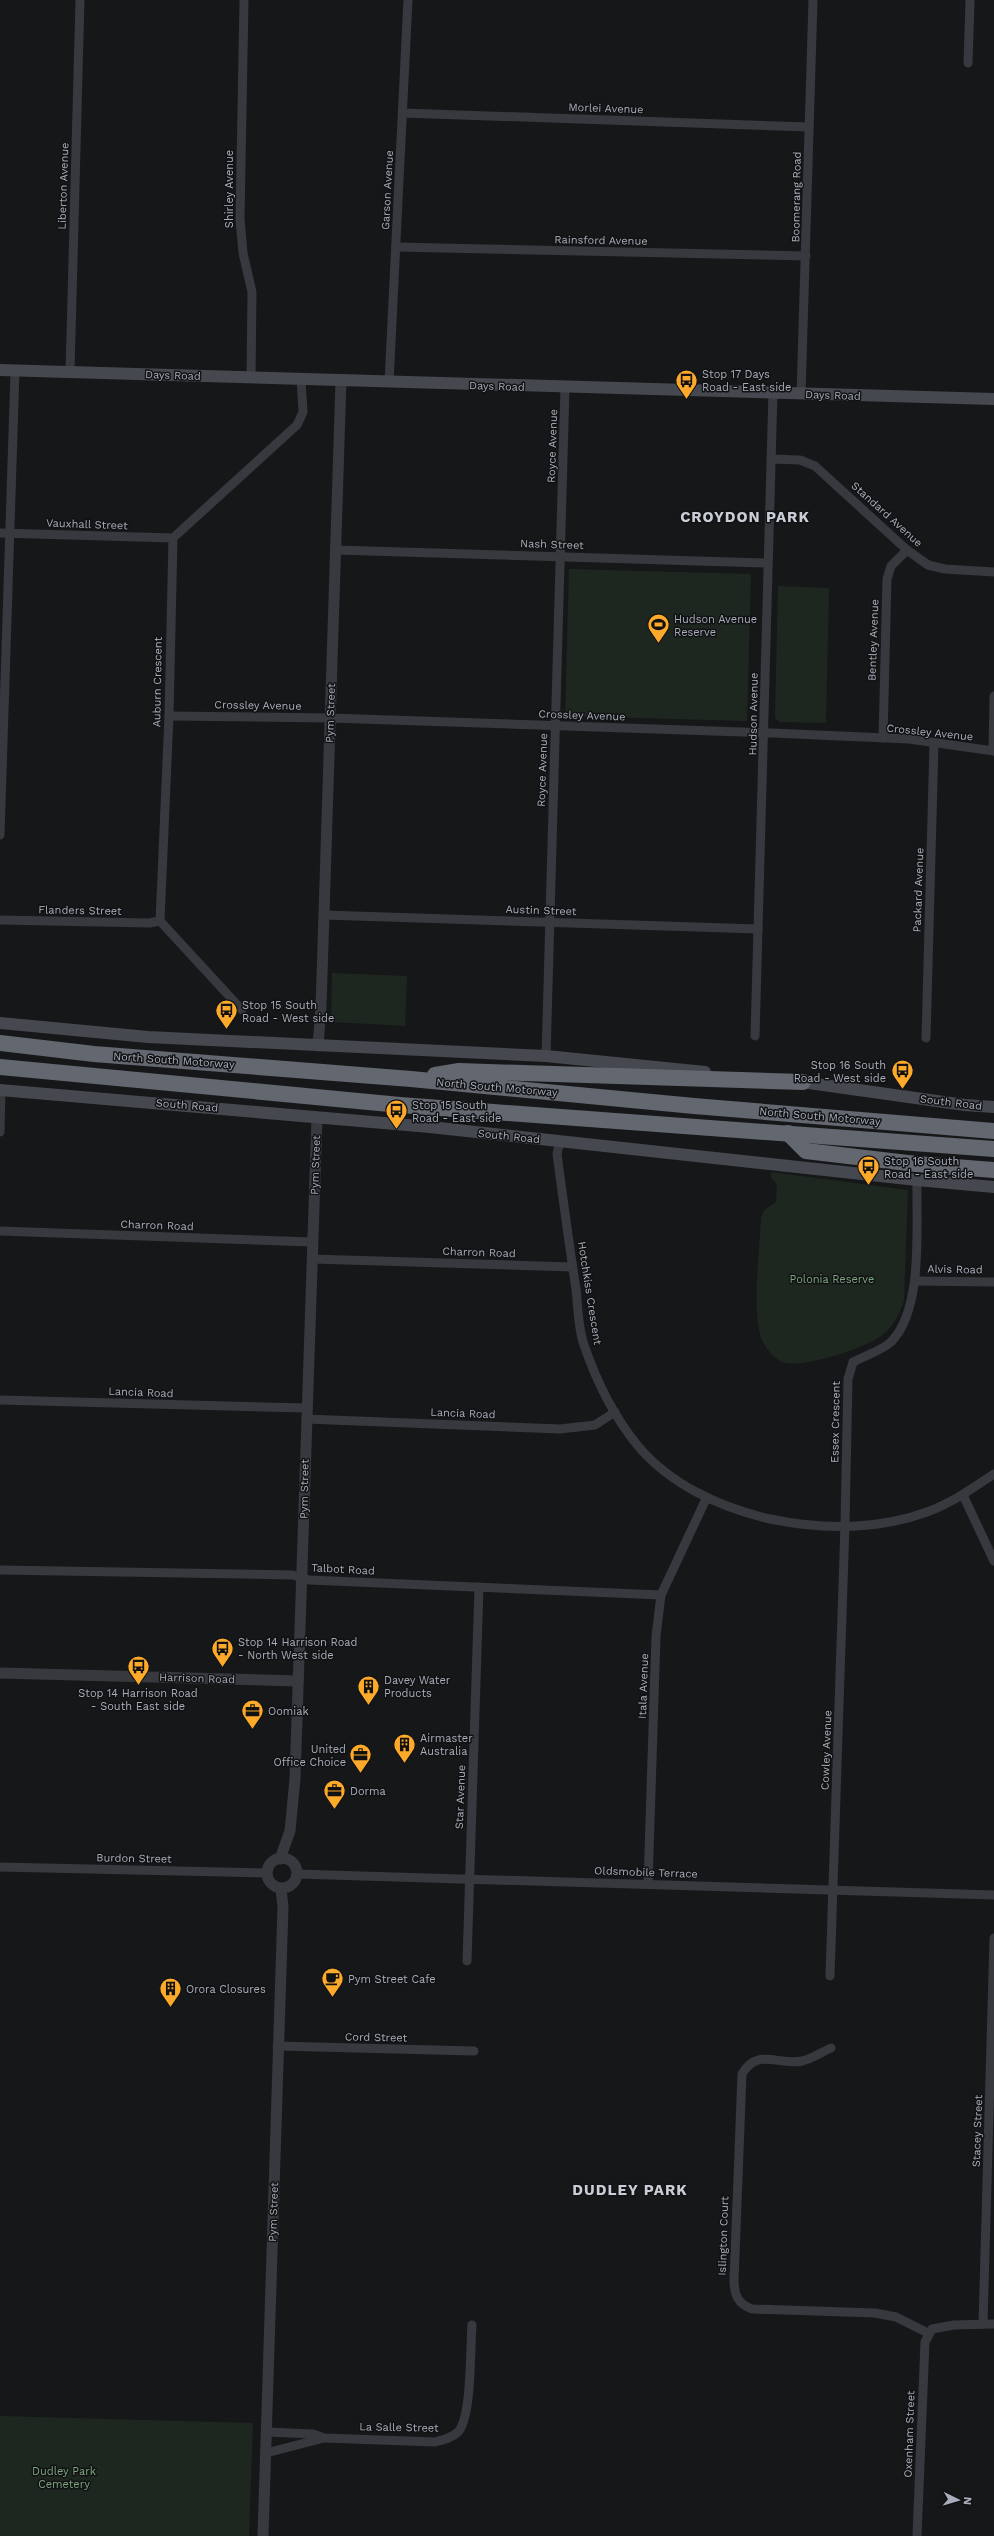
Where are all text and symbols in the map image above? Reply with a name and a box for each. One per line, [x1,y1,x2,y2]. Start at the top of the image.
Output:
street label: Morlei Avenue [568,101,644,116]
street label: Liberton Avenue [55,142,72,230]
street label: Shirley Avenue [223,150,236,228]
street label: Garson Avenue [379,150,396,230]
street label: Boomerang Road [789,151,804,243]
street label: Rainsford Avenue [554,233,648,248]
bus stop icon: Stop 17 Days Road - East side [673,367,699,400]
street label: Days Road [145,368,201,383]
place label: Stop 17 Days Road - East side [702,368,791,394]
street label: Days Road [469,379,525,394]
street label: Days Road [805,388,861,403]
street label: Royce Avenue [545,409,560,483]
street label: Standard Avenue [848,479,925,550]
district label: CROYDON PARK [680,508,810,526]
street label: Vauxhall Street [46,517,128,532]
street label: Nash Street [520,537,584,552]
street label: Bentley Avenue [866,599,881,681]
sports icon: Hudson Avenue Reserve [645,612,671,645]
place label: Hudson Avenue Reserve [674,613,757,639]
street label: Auburn Crescent [150,636,165,727]
street label: Hudson Avenue [746,672,761,756]
street label: Pym Street [323,683,338,743]
street label: Crossley Avenue [214,698,302,713]
street label: Crossley Avenue [538,707,626,724]
street label: Crossley Avenue [886,721,974,744]
street label: Royce Avenue [535,733,550,807]
street label: Packard Avenue [911,847,926,933]
street label: Flanders Street [38,903,122,918]
street label: Austin Street [505,903,577,918]
bus stop icon: Stop 15 South Road - West side [213,998,239,1031]
place label: Stop 15 South Road - West side [242,999,334,1025]
street label: North South Motorway [113,1050,235,1071]
bus stop icon: Stop 16 South Road - West side [889,1058,915,1091]
place label: Stop 16 South Road - West side [794,1059,886,1085]
street label: North South Motorway [436,1076,558,1099]
street label: South Road [919,1092,983,1113]
street label: South Road [155,1096,219,1115]
bus stop icon: Stop 15 South Road - East side [383,1098,409,1131]
place label: Stop 15 South Road - East side [412,1099,501,1125]
street label: North South Motorway [759,1105,881,1128]
street label: South Road [477,1127,541,1146]
street label: Pym Street [308,1135,323,1195]
bus stop icon: Stop 16 South Road - East side [856,1154,882,1187]
place label: Stop 16 South Road - East side [884,1155,973,1181]
street label: Charron Road [120,1218,194,1233]
street label: Hotchkiss Crescent [575,1240,604,1346]
street label: Charron Road [442,1245,516,1260]
street label: Alvis Road [927,1263,983,1276]
park label: Polonia Reserve [790,1273,874,1286]
street label: Essex Crescent [828,1381,843,1463]
street label: Lancia Road [108,1385,174,1400]
street label: Lancia Road [430,1406,496,1421]
street label: Pym Street [297,1459,312,1519]
street label: Talbot Road [311,1561,375,1578]
bus stop icon: Stop 14 Harrison Road - North West side [209,1635,235,1668]
place label: Stop 14 Harrison Road - North West side [238,1636,357,1662]
street label: Itala Avenue [636,1653,651,1719]
bus stop icon: Stop 14 Harrison Road - South East side [125,1654,151,1687]
street label: Harrison Road [159,1671,235,1686]
building icon: Davey Water Products [355,1673,381,1706]
place label: Davey Water Products [384,1674,451,1700]
place label: Stop 14 Harrison Road - South East side [78,1687,198,1713]
office icon: Oomiak [240,1698,266,1731]
place label: Oomiak [268,1705,309,1718]
street label: Cowley Avenue [819,1710,834,1790]
building icon: Airmaster Australia [391,1731,417,1764]
place label: Airmaster Australia [420,1732,473,1758]
office icon: United Office Choice [348,1742,374,1775]
place label: United Office Choice [274,1743,346,1769]
street label: Star Avenue [453,1765,468,1829]
office icon: Dorma [321,1778,347,1811]
place label: Dorma [350,1785,386,1798]
street label: Burdon Street [96,1851,172,1866]
street label: Oldsmobile Terrace [594,1864,698,1881]
cafe icon: Pym Street Cafe [319,1966,345,1999]
place label: Pym Street Cafe [348,1973,436,1986]
building icon: Orora Closures [157,1976,183,2009]
place label: Orora Closures [186,1983,266,1996]
street label: Cord Street [345,2030,408,2045]
street label: Stacey Street [970,2094,985,2167]
district label: DUDLEY PARK [572,2181,688,2199]
street label: Pym Street [266,2182,281,2242]
street label: Islington Court [716,2196,731,2276]
street label: Oxenham Street [901,2390,918,2478]
street label: La Salle Street [359,2420,439,2435]
park label: Dudley Park Cemetery [32,2465,96,2491]
north arrow [938,2480,978,2520]
text: N [961,2496,974,2505]

